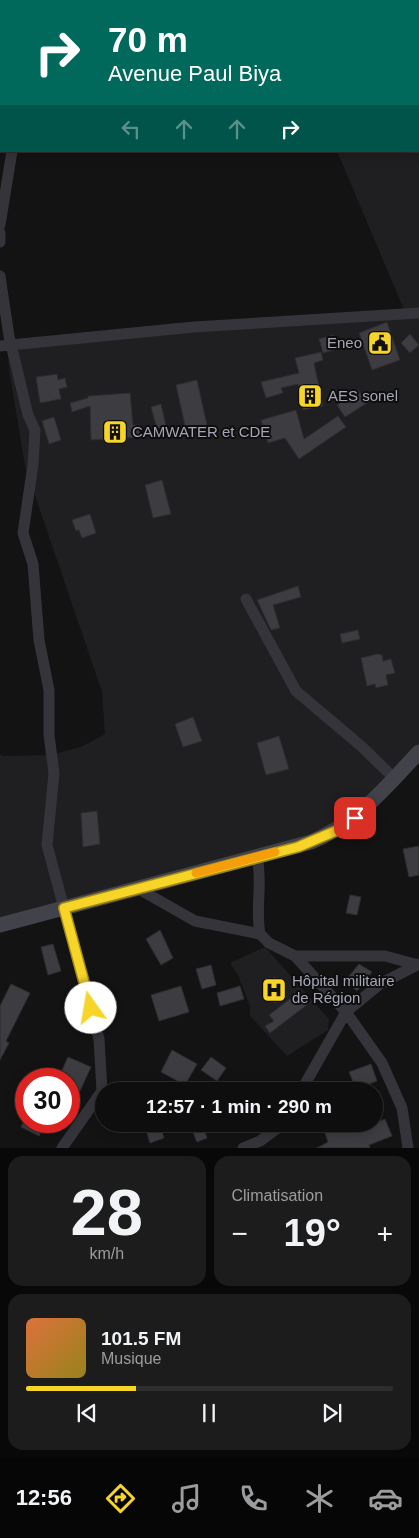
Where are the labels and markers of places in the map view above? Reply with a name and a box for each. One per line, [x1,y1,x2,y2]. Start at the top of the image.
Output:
public building icon: Eneo [367,330,393,356]
place label: Eneo [327,334,362,351]
building icon: AES sonel [297,383,323,409]
place label: AES sonel [328,387,398,404]
building icon: CAMWATER et CDE [102,419,128,445]
place label: CAMWATER et CDE [132,423,270,440]
pin [334,797,376,839]
place label: Hôpital militaire de Région [292,972,395,1006]
hospital icon: Hôpital militaire de Région [261,977,287,1003]

